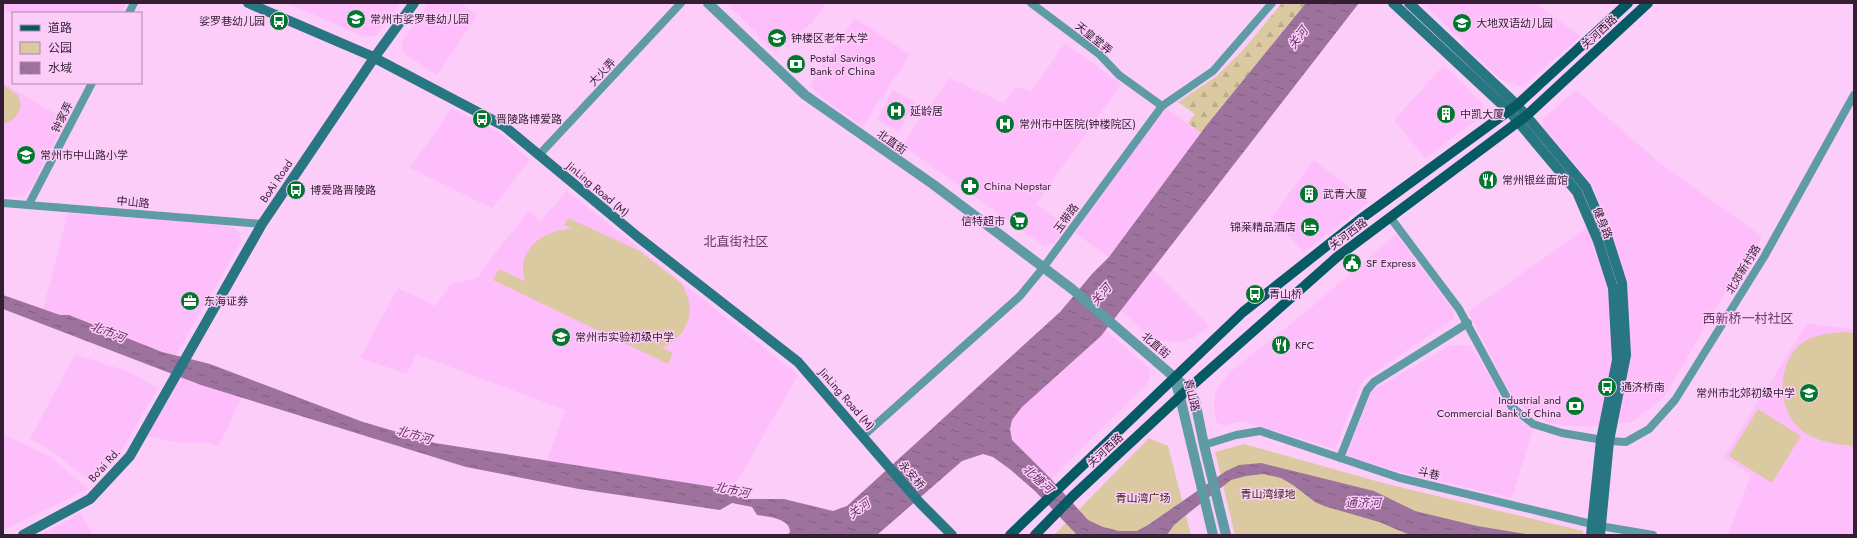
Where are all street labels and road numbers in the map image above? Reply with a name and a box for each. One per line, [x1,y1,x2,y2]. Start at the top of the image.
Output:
street label: 关河西路 [1577,11,1621,53]
street label: 天皇堂弄 [1072,18,1116,58]
street label: 大火弄 [585,54,619,90]
street label: 钟家弄 [47,99,77,135]
street label: 北直街 [874,126,910,158]
street label: BoAi Road [256,156,296,206]
street label: JinLing Road (M) [562,157,633,220]
street label: 中山路 [116,193,150,211]
street label: 玉带路 [1050,200,1082,236]
street label: 健身路 [1589,205,1617,241]
street label: 关河西路 [1326,214,1370,254]
street label: 北郊新村路 [1722,241,1764,297]
street label: 北直街 [1138,328,1174,362]
street label: JinLing Road (M) [814,363,878,433]
street label: 青山路 [1180,377,1204,413]
street label: 关河西路 [1083,429,1127,471]
street label: Bo'ai Rd. [84,444,124,486]
street label: 永安桥 [895,457,929,493]
street label: 斗巷 [1416,463,1442,483]

